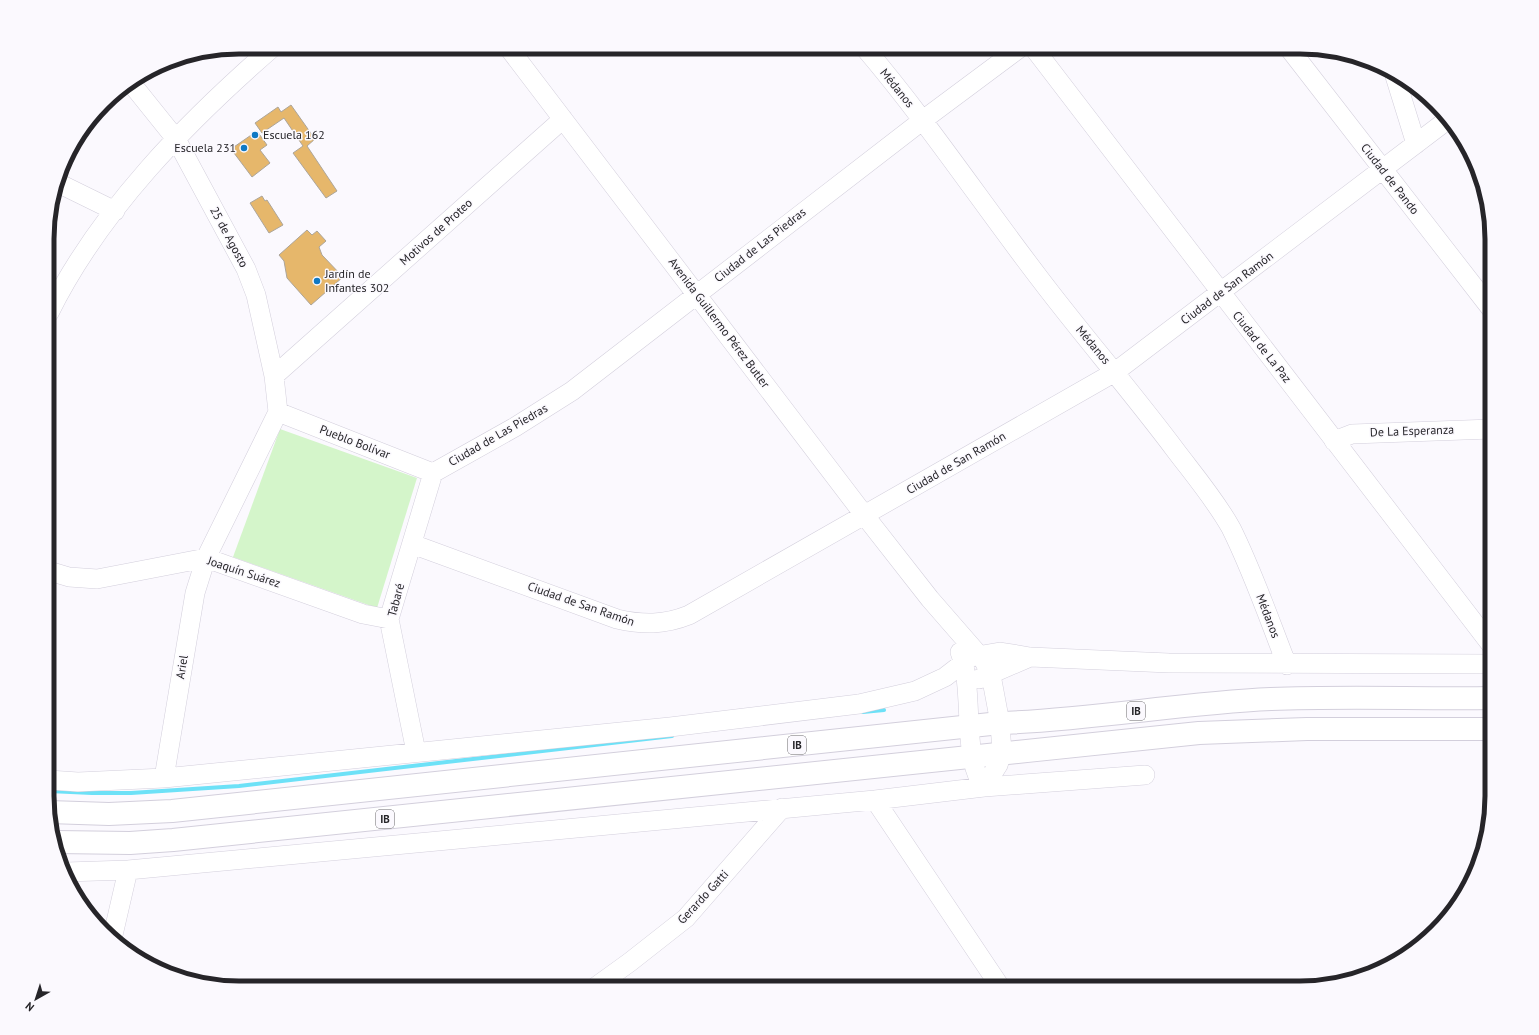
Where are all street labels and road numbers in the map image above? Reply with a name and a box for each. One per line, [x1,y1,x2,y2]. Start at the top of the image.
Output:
street label: Médanos [877,65,918,110]
street label: Ciudad de Pando [1358,140,1423,217]
street label: Motivos de Proteo [396,195,475,268]
street label: 25 de Agosto [207,204,252,270]
street label: Ciudad de Las Piedras [711,204,808,285]
street label: Ciudad de San Ramón [1177,248,1276,327]
street label: Avenida Guillermo Pérez Butler [666,255,773,391]
street label: Ciudad de La Paz [1230,308,1295,386]
street label: Médanos [1073,322,1114,367]
street label: Ciudad de Las Piedras [445,400,550,469]
street label: Pueblo Bolívar [318,421,393,462]
street label: De La Esperanza [1370,422,1454,439]
street label: Ciudad de San Ramón [903,428,1008,497]
street label: Joaquín Suárez [205,552,283,590]
street label: Ciudad de San Ramón [526,578,637,629]
street label: Tabaré [384,582,407,618]
street label: Médanos [1253,592,1284,640]
street label: Ariel [172,653,191,680]
road number: IB [1127,702,1145,720]
road number: IB [788,736,806,754]
road number: IB [376,810,394,828]
street label: Gerardo Gatti [674,867,731,927]

